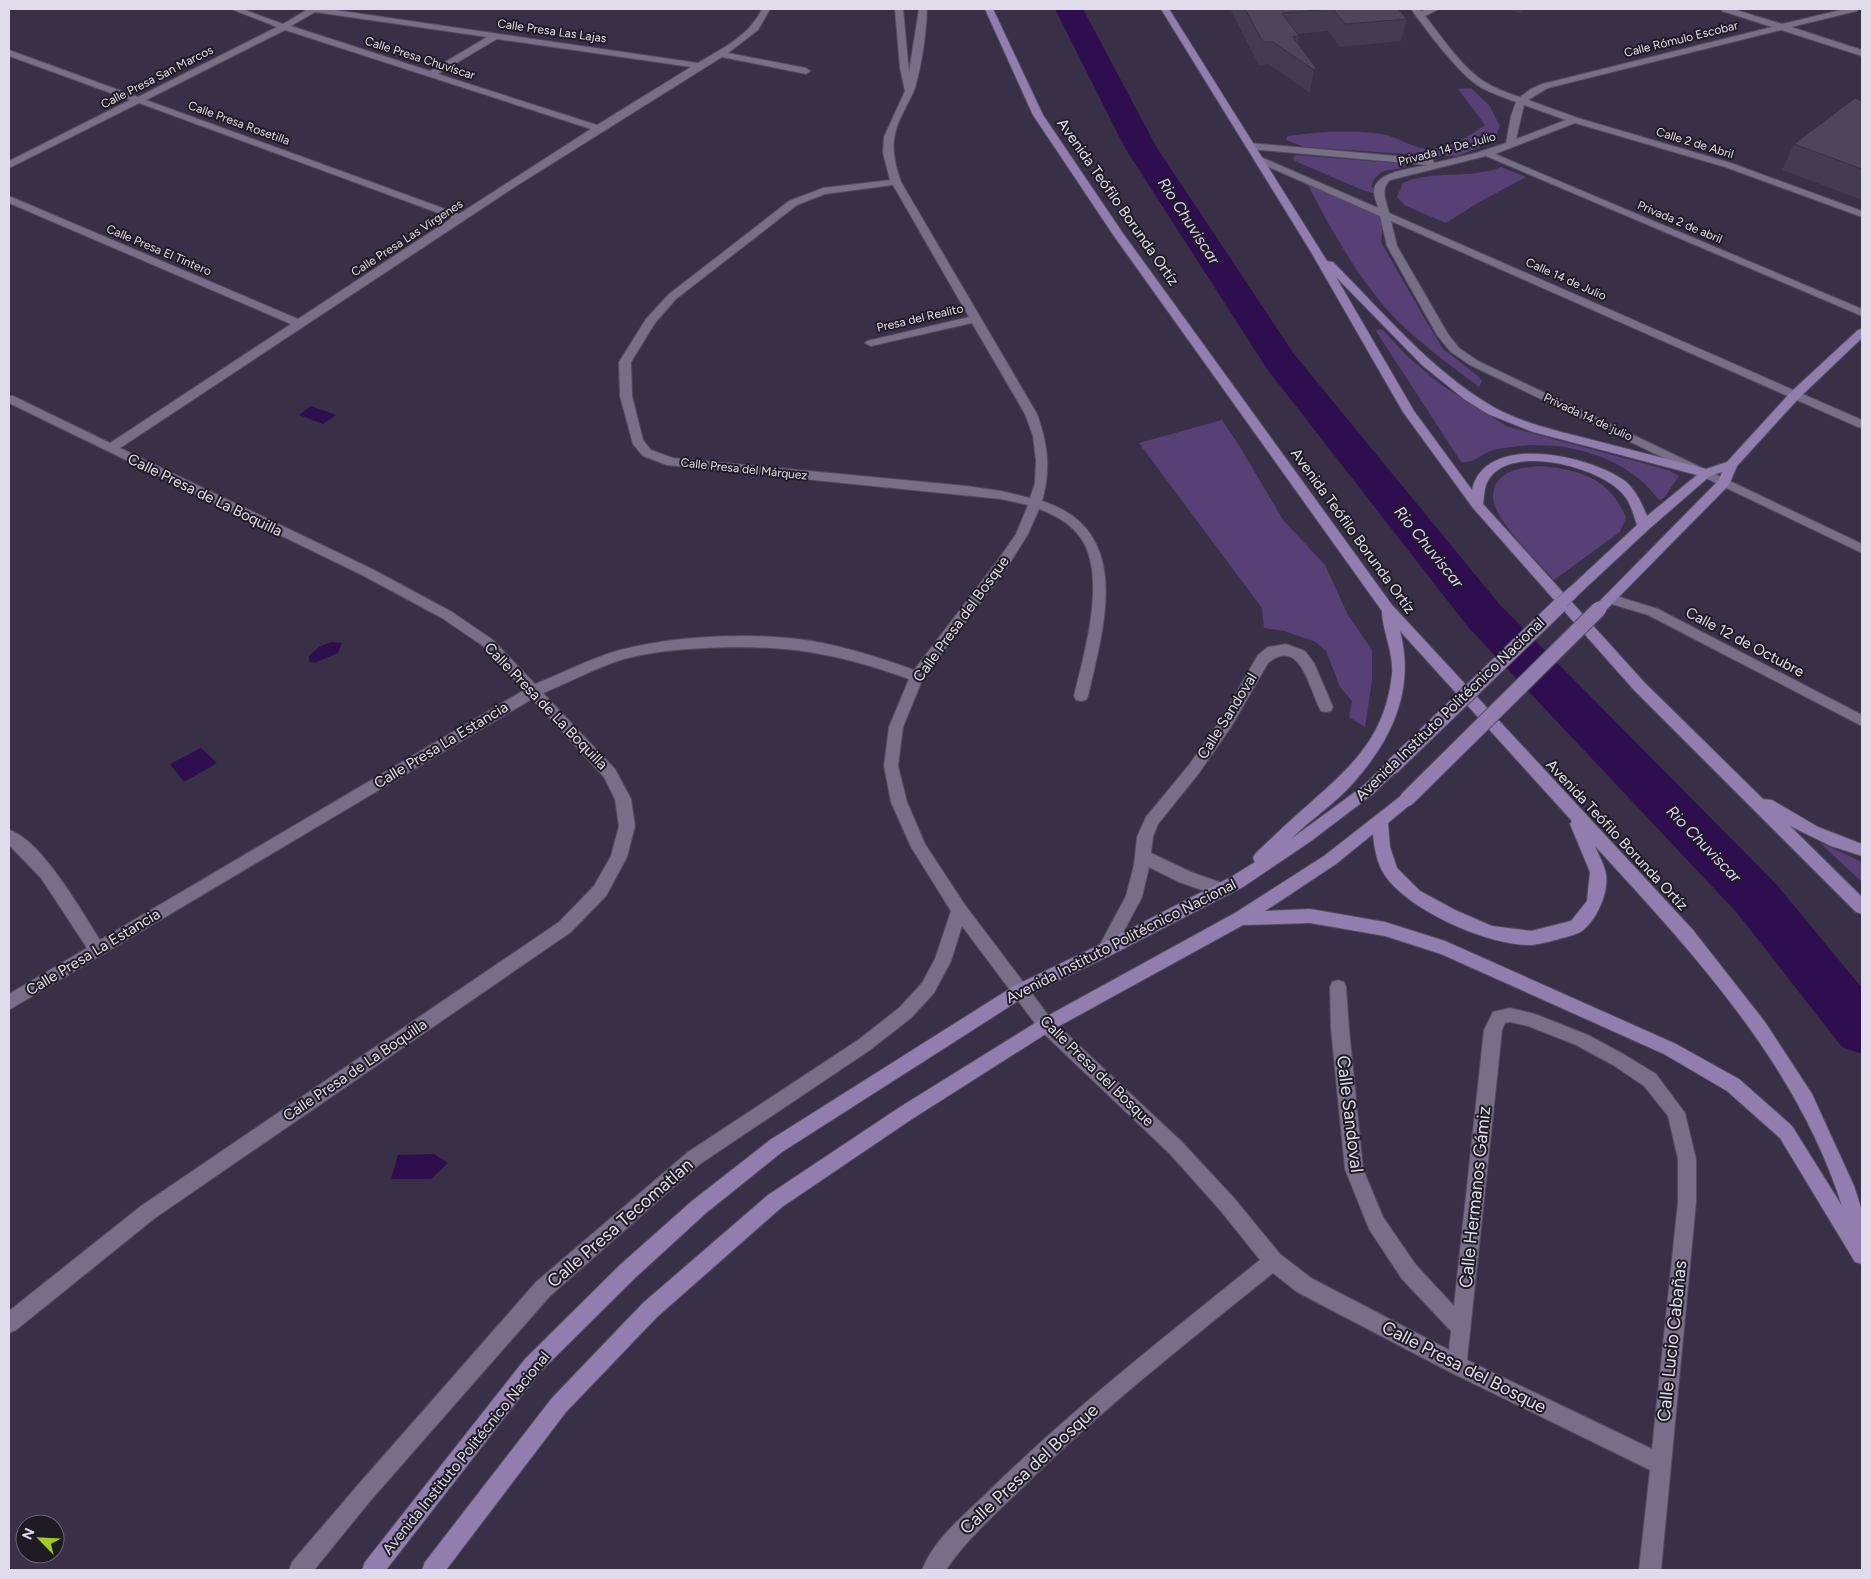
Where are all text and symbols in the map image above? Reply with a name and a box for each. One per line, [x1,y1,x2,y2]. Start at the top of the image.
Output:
street label: Calle Presa Las Lajas [497,16,608,46]
street label: Calle Rómulo Escobar [1623,18,1739,60]
street label: Calle Presa Chuvíscar [363,34,477,82]
street label: Calle Presa San Marcos [98,42,216,111]
street label: Calle Presa Rosetilla [186,98,292,148]
street label: Avenida Teófilo Borunda Ortíz [1053,115,1183,289]
street label: Calle 2 de Abril [1654,125,1736,161]
street label: Privada 14 De Julio [1397,129,1497,169]
water label: Rio Chuviscar [1154,174,1224,268]
street label: Calle Presa Las Vírgenes [349,196,466,279]
street label: Privada 2 de abril [1635,198,1725,246]
street label: Calle Presa El Tintero [104,222,214,278]
street label: Calle 14 de Julio [1524,255,1609,303]
street label: Presa del Realito [875,301,965,335]
street label: Privada 14 de julio [1541,390,1635,444]
street label: Avenida Teófilo Borunda Ortíz [1287,445,1419,617]
street label: Calle Presa de La Boquilla [125,450,285,540]
street label: Calle Presa del Márquez [680,455,808,483]
water label: Rio Chuviscar [1390,502,1468,592]
street label: Calle Presa del Bosque [909,553,1013,685]
street label: Calle 12 de Octubre [1683,603,1807,681]
street label: Avenida Instituto Politécnico Nacional [1352,614,1548,804]
street label: Calle Presa de La Boquilla [481,639,611,773]
street label: Calle Sandoval [1193,670,1261,762]
street label: Calle Presa La Estancia [371,698,511,792]
street label: Avenida Teófilo Borunda Ortíz [1542,756,1692,914]
water label: Rio Chuviscar [1663,802,1746,887]
street label: Avenida Instituto Politécnico Nacional [1003,875,1239,1007]
street label: Calle Presa La Estancia [23,905,163,999]
street label: Calle Presa del Bosque [1036,1012,1158,1130]
street label: Calle Presa de La Boquilla [280,1015,430,1125]
street label: Calle Sandoval [1332,1054,1368,1174]
street label: Calle Hermanos Gámiz [1455,1105,1496,1289]
street label: Calle Presa Tecomatlan [543,1154,697,1292]
street label: Calle Lucio Cabañas [1653,1259,1691,1423]
street label: Calle Presa del Bosque [1378,1316,1550,1418]
street label: Avenida Instituto Politécnico Nacional [379,1348,553,1558]
street label: Calle Presa del Bosque [955,1399,1103,1539]
north arrow [15,1514,65,1564]
text: N [19,1526,39,1542]

